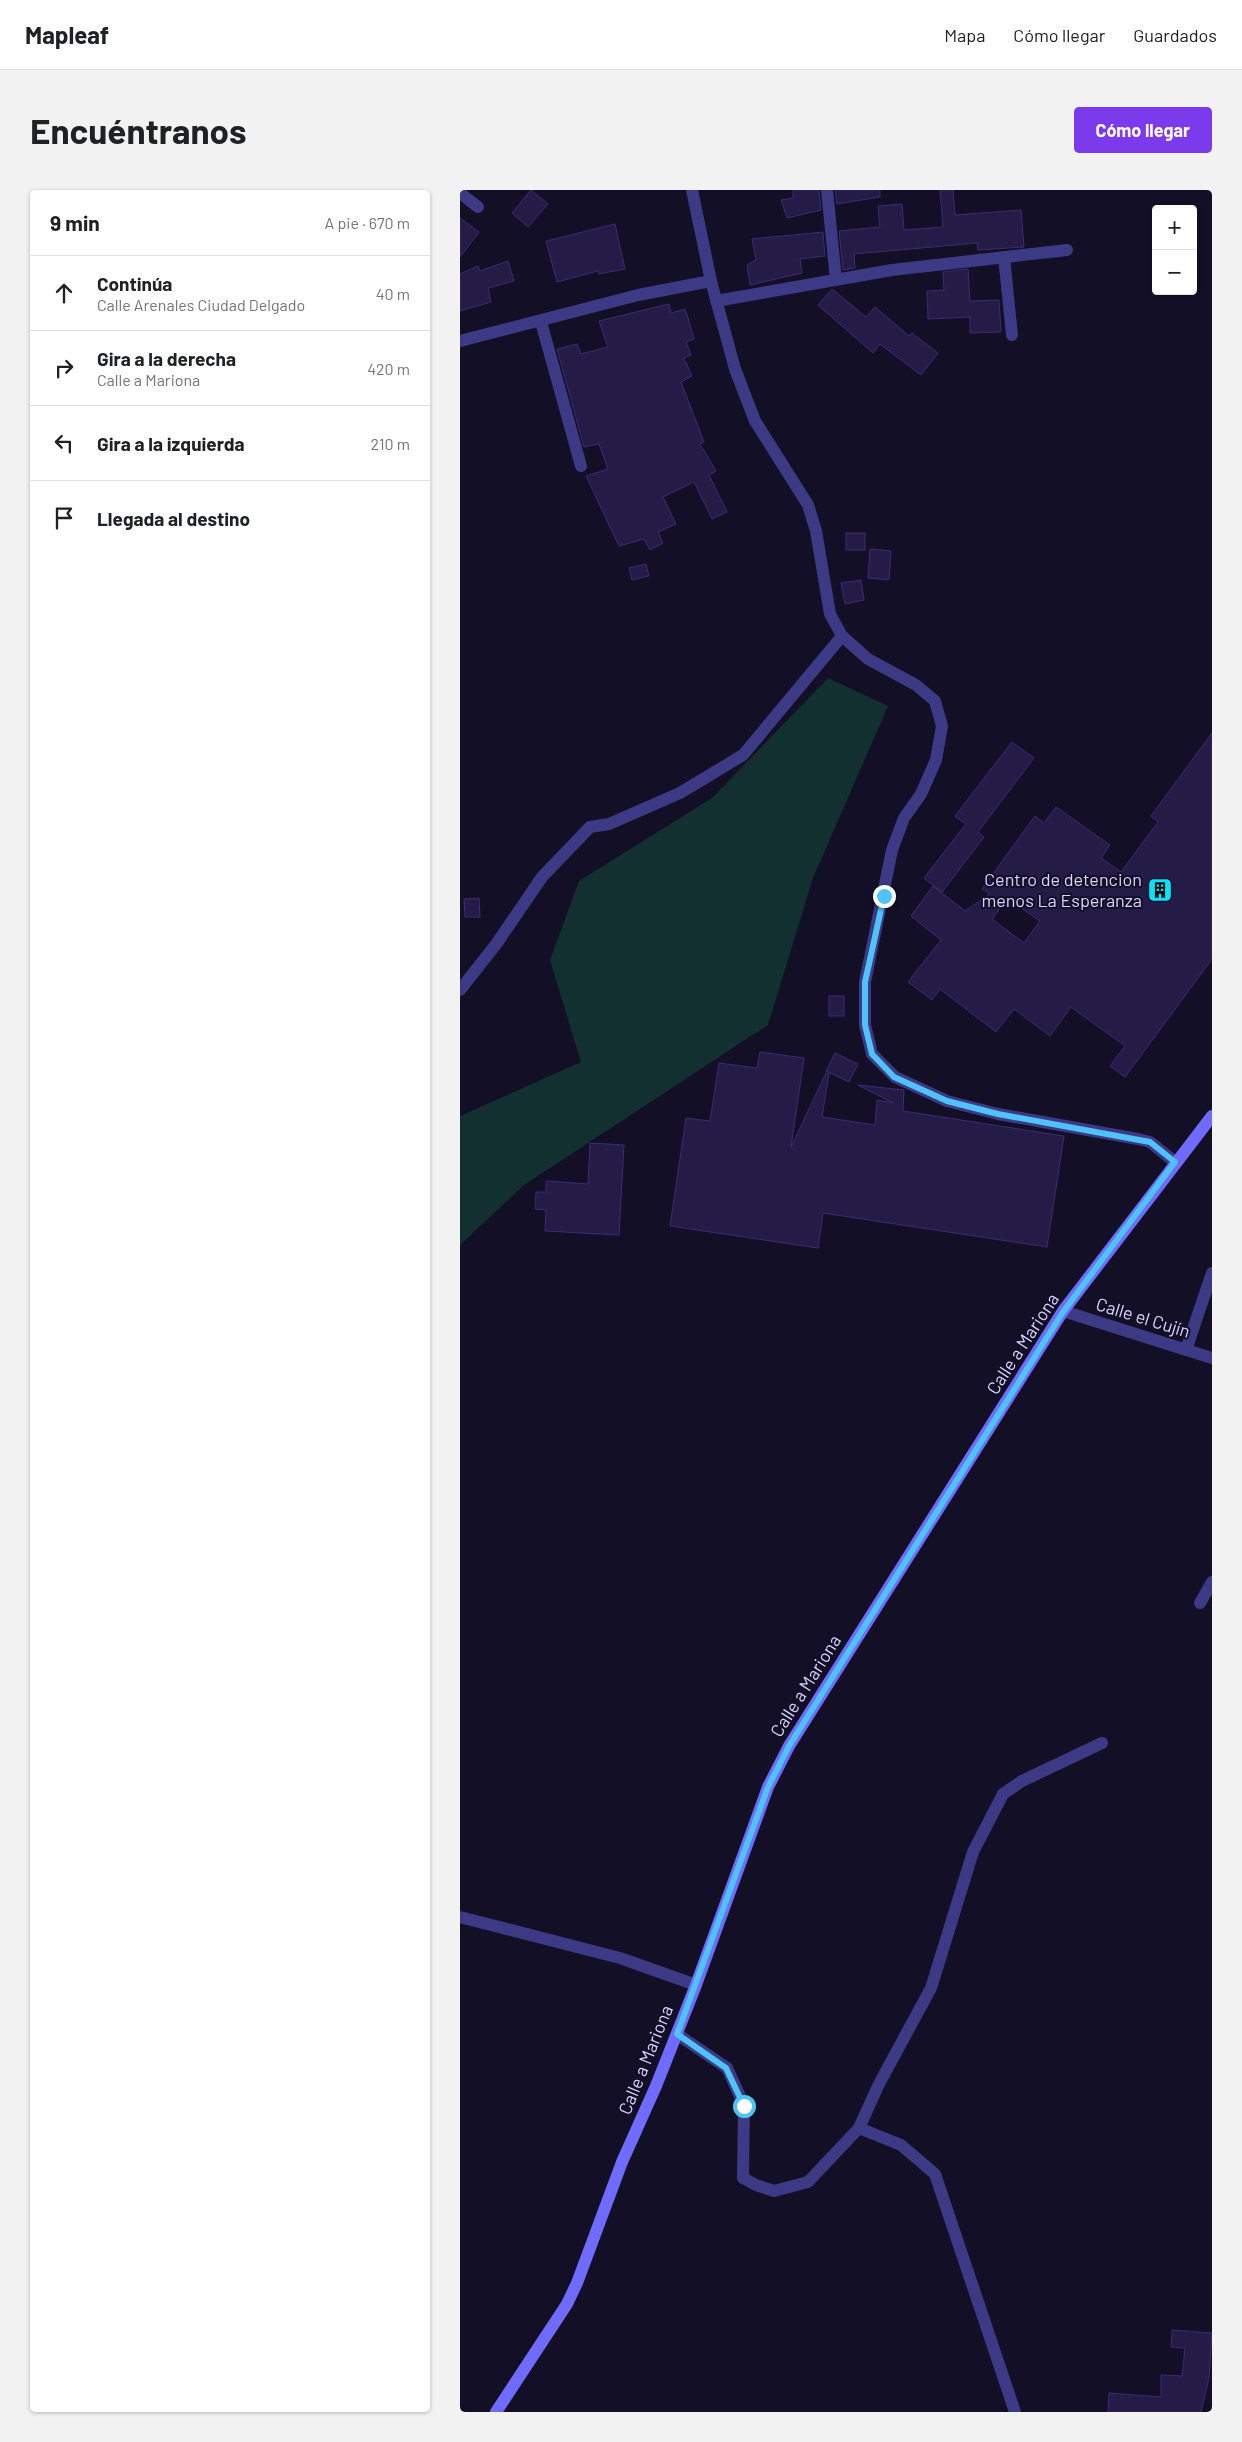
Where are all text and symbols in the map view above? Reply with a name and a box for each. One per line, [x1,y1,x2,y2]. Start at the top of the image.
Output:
text: Mapleaf [25,20,109,49]
text: Mapa [944,24,985,46]
text: Cómo llegar [1013,24,1105,46]
text: Guardados [1133,24,1217,46]
button: Cómo llegar [1074,107,1212,153]
text: Encuéntranos [30,109,247,151]
map controls [1152,205,1197,295]
button: + [1152,205,1197,250]
text: 9 min [50,210,100,235]
text: A pie · 670 m [325,213,410,232]
button: − [1152,250,1197,295]
text: Continúa [97,272,172,295]
icon: ahead [50,279,78,307]
text: 40 m [376,284,410,303]
text: Calle Arenales Ciudad Delgado [97,295,305,314]
text: Gira a la derecha [97,347,236,370]
icon: right [50,354,78,382]
text: 420 m [367,359,410,378]
text: Calle a Mariona [97,370,200,389]
icon: left [50,429,78,457]
text: Gira a la izquierda [97,432,245,455]
text: 210 m [371,434,410,453]
icon: arrive [50,504,78,532]
text: Llegada al destino [97,507,250,530]
place label: Centro de detencion menos La Esperanza [981,868,1142,911]
building icon: Centro de detencion menos La Esperanza [1147,877,1173,903]
route end [873,885,896,908]
street label: Calle a Mariona [981,1289,1063,1398]
street label: Calle el Cujín [1094,1292,1193,1342]
street label: Calle a Mariona [765,1630,845,1741]
street label: Calle a Mariona [613,2002,677,2118]
route start [733,2095,756,2118]

